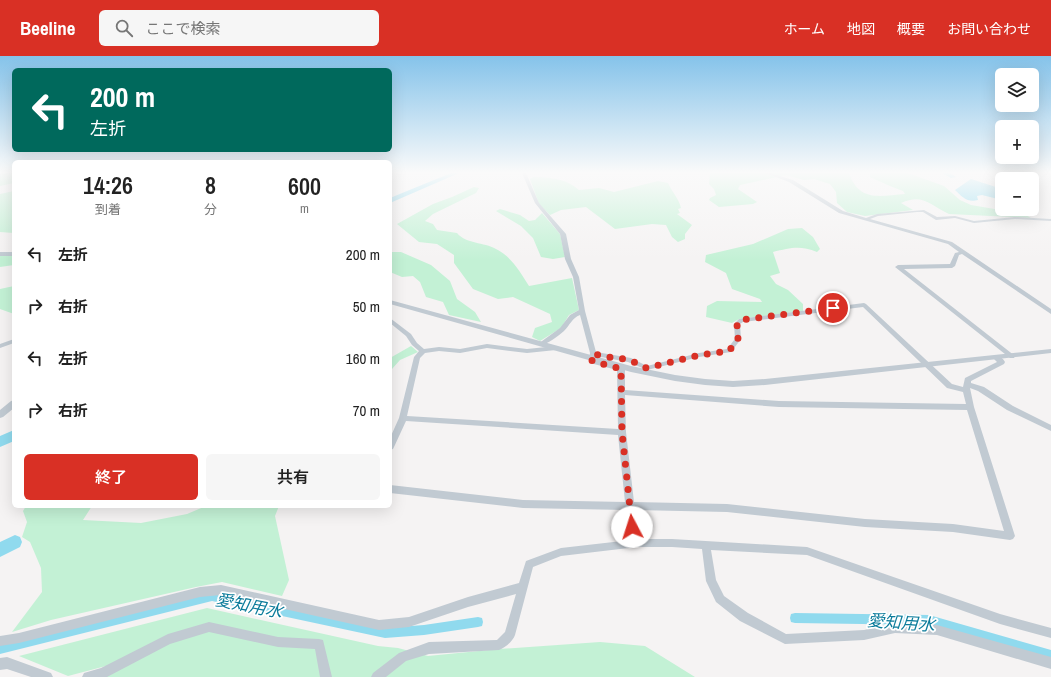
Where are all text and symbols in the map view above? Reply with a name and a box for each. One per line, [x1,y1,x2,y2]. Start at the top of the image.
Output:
search box [99,10,379,46]
text: Beeline [20,15,75,41]
icon: search [113,17,135,39]
text: ここで検索 [145,18,220,39]
text: ホーム [783,20,825,38]
text: 地図 [847,20,875,38]
text: 概要 [897,20,925,38]
text: お問い合わせ [947,20,1031,38]
map controls [995,68,1039,216]
button: layers [995,68,1039,112]
text: 200 m [90,78,155,116]
icon: left [24,84,76,136]
text: 左折 [90,116,126,141]
button: + [995,120,1039,164]
text: 14:26 [83,169,133,201]
text: 8 [205,169,216,201]
text: 600 [288,170,321,202]
button: − [995,172,1039,216]
text: m [300,200,309,217]
text: 到着 [95,201,121,218]
text: 分 [204,201,217,218]
icon: left [24,243,46,265]
text: 左折 [58,244,88,265]
text: 200 m [346,244,380,265]
pin [816,291,850,325]
icon: right [24,295,46,317]
text: 右折 [58,296,88,317]
text: 50 m [353,296,380,317]
icon: arrive [822,297,844,319]
icon: left [24,347,46,369]
text: 左折 [58,348,88,369]
text: 160 m [346,348,380,369]
icon: right [24,399,46,421]
text: 右折 [58,400,88,421]
text: 70 m [353,400,380,421]
button: 終了 [24,454,198,500]
button: 共有 [206,454,380,500]
position arrow [611,506,653,548]
water label: 愛知用水 [213,587,287,623]
water label: 愛知用水 [866,608,938,636]

